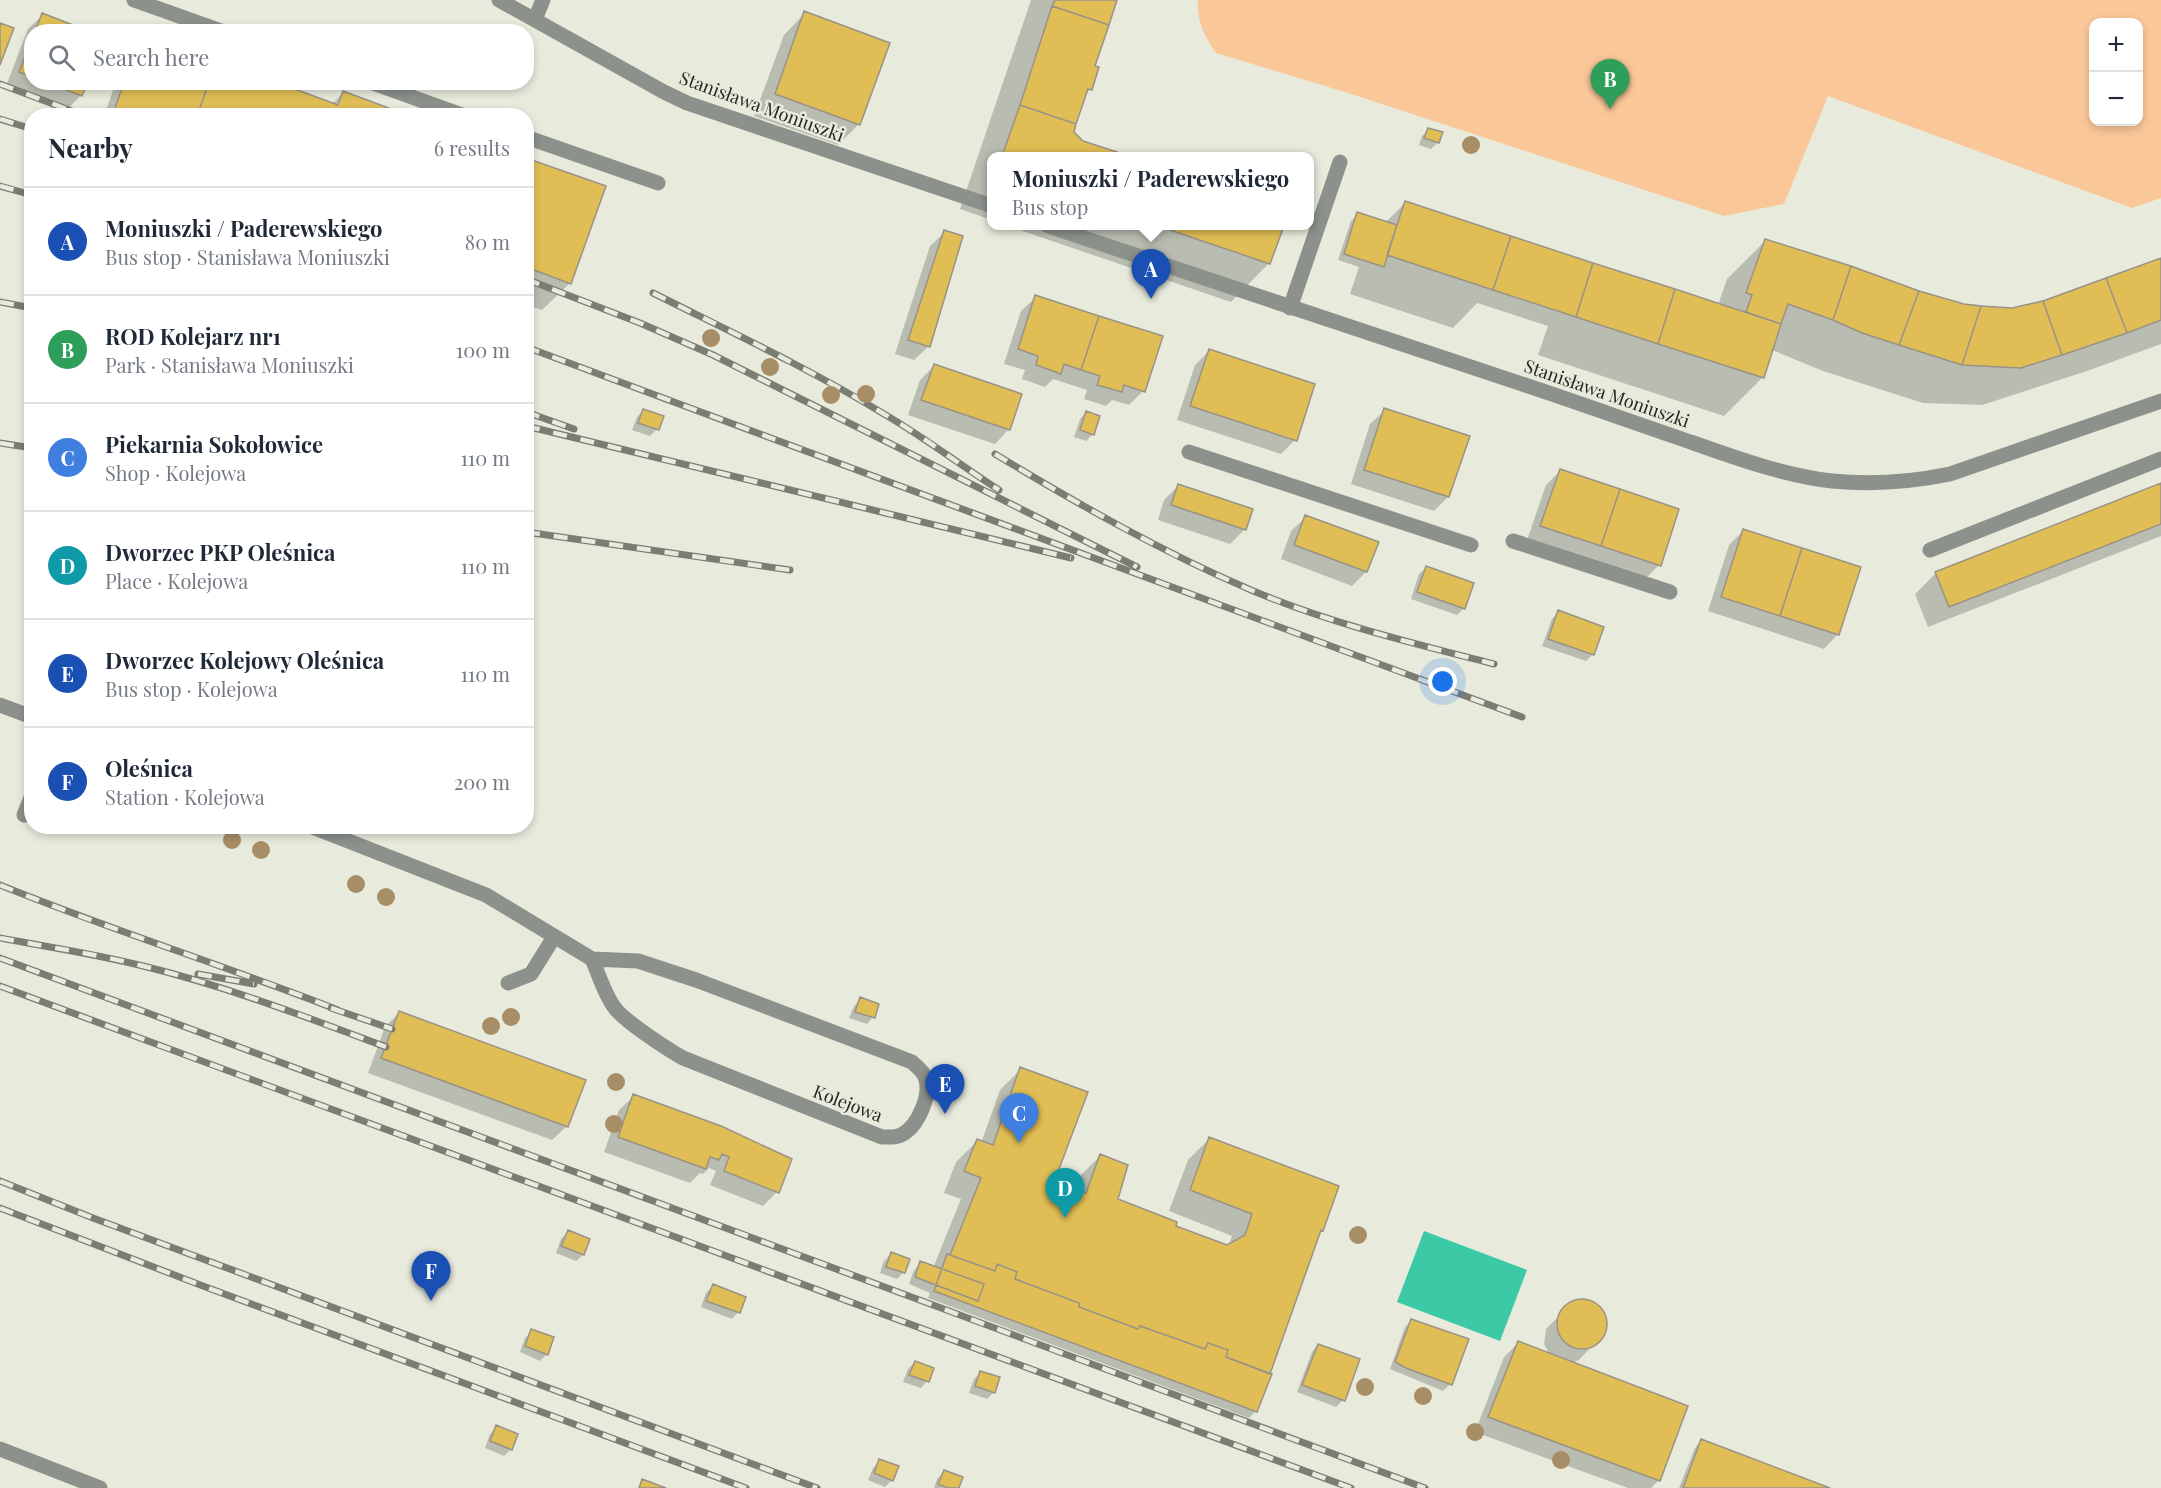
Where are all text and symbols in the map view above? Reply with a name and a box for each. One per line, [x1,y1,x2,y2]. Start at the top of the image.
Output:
map controls [2089,18,2143,126]
button: + [2089,18,2143,72]
search box [24,24,534,90]
icon: search [45,41,78,74]
text: Search here [93,42,209,72]
pin: B [1590,60,1630,109]
street label: Stanisława Moniuszki [676,65,848,147]
button: − [2089,72,2143,126]
text: Nearby [48,130,133,165]
text: 6 results [434,134,510,161]
popup [987,152,1314,230]
text: Moniuszki / Paderewskiego [1012,163,1289,193]
text: Bus stop [1012,193,1088,220]
text: Moniuszki / Paderewskiego [105,213,382,243]
text: A [61,228,74,255]
text: 80 m [465,228,510,255]
text: Bus stop · Stanisława Moniuszki [105,243,390,270]
pin: A [1132,250,1170,299]
text: ROD Kolejarz nr1 [105,321,281,351]
text: B [61,336,74,363]
text: 100 m [456,336,510,363]
text: Park · Stanisława Moniuszki [105,351,354,378]
street label: Stanisława Moniuszki [1521,353,1693,433]
text: Piekarnia Sokołowice [105,429,323,459]
text: C [60,444,75,471]
text: 110 m [460,444,510,471]
text: Shop · Kolejowa [105,459,246,486]
text: Dworzec PKP Oleśnica [105,537,335,567]
text: D [60,552,75,579]
text: 110 m [460,552,510,579]
text: Place · Kolejowa [105,567,248,594]
text: Dworzec Kolejowy Oleśnica [105,645,384,675]
text: E [61,660,74,687]
text: 110 m [460,660,510,687]
your location [1428,667,1457,696]
text: Bus stop · Kolejowa [105,675,278,702]
text: Oleśnica [105,753,193,783]
text: F [62,768,73,795]
text: 200 m [454,768,510,795]
text: Station · Kolejowa [105,783,265,810]
pin: E [926,1064,964,1114]
street label: Kolejowa [810,1079,886,1127]
pin: C [1000,1094,1038,1143]
pin: D [1046,1168,1084,1218]
pin: F [412,1252,450,1301]

